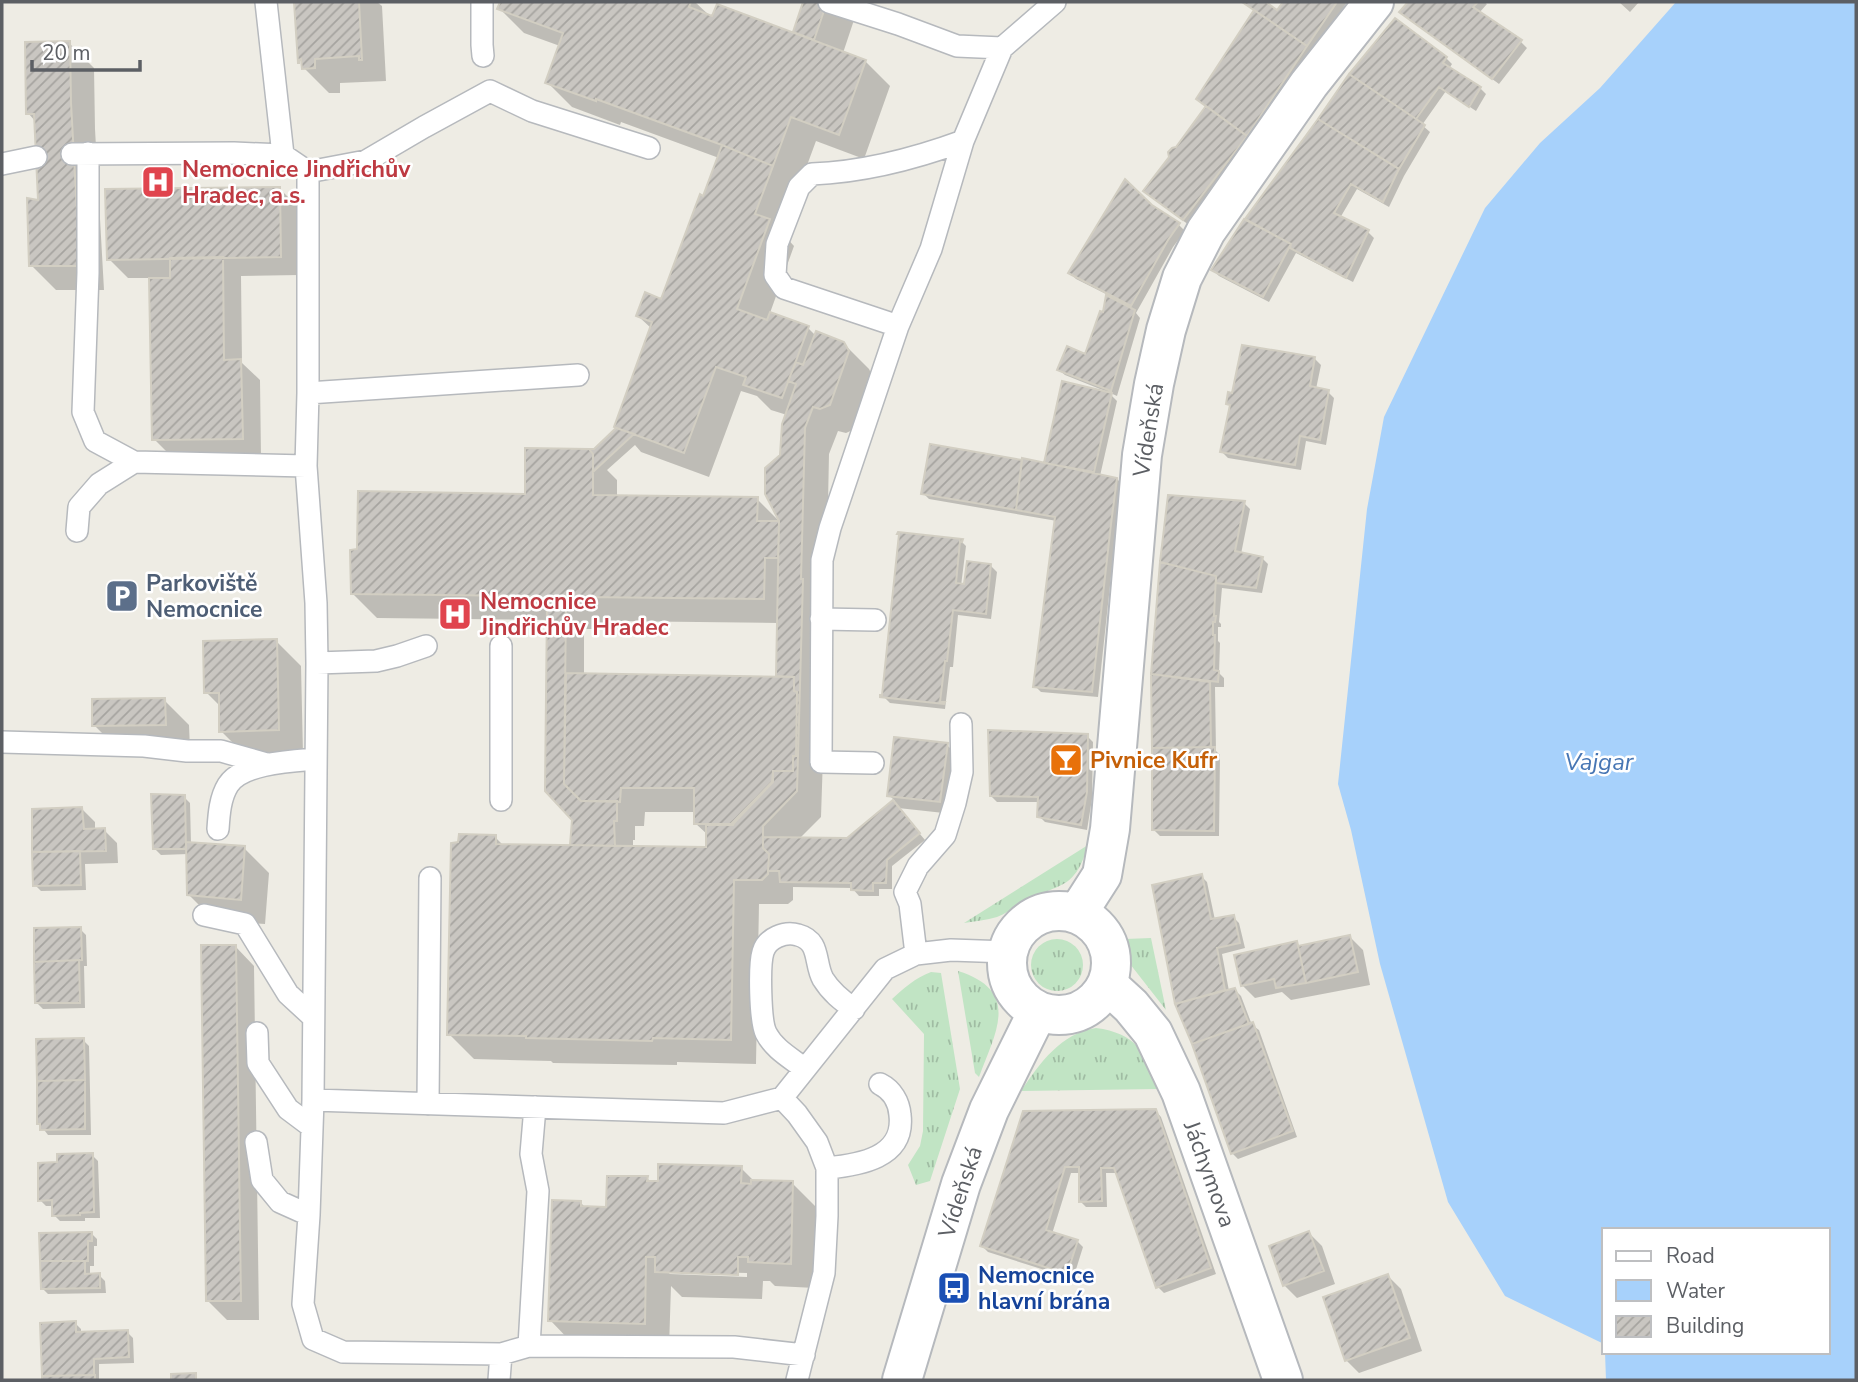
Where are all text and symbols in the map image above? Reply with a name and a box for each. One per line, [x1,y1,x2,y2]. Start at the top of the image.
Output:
scale bar [32,28,140,72]
text: 20 m [42,39,91,67]
place label: Nemocnice Jindřichův Hradec, a.s. [182,154,411,211]
hospital icon: Nemocnice Jindřichův Hradec, a.s. [139,163,177,201]
street label: Vídeňská [1126,381,1171,480]
place label: Parkoviště Nemocnice [146,568,262,625]
parking icon: Parkoviště Nemocnice [103,577,141,615]
place label: Nemocnice Jindřichův Hradec [479,586,669,643]
hospital icon: Nemocnice Jindřichův Hradec [436,595,474,633]
bar icon: Pivnice Kufr [1047,741,1085,779]
place label: Pivnice Kufr [1090,745,1217,776]
water label: Vajgar [1565,746,1635,778]
street label: Jáchymova [1176,1116,1243,1232]
street label: Vídeňská [931,1142,990,1243]
legend [1602,1228,1830,1354]
text: Road [1666,1242,1715,1270]
place label: Nemocnice hlavní brána [978,1260,1110,1317]
bus stop icon: Nemocnice hlavní brána [935,1269,973,1307]
text: Water [1666,1277,1725,1305]
text: Building [1666,1312,1744,1340]

